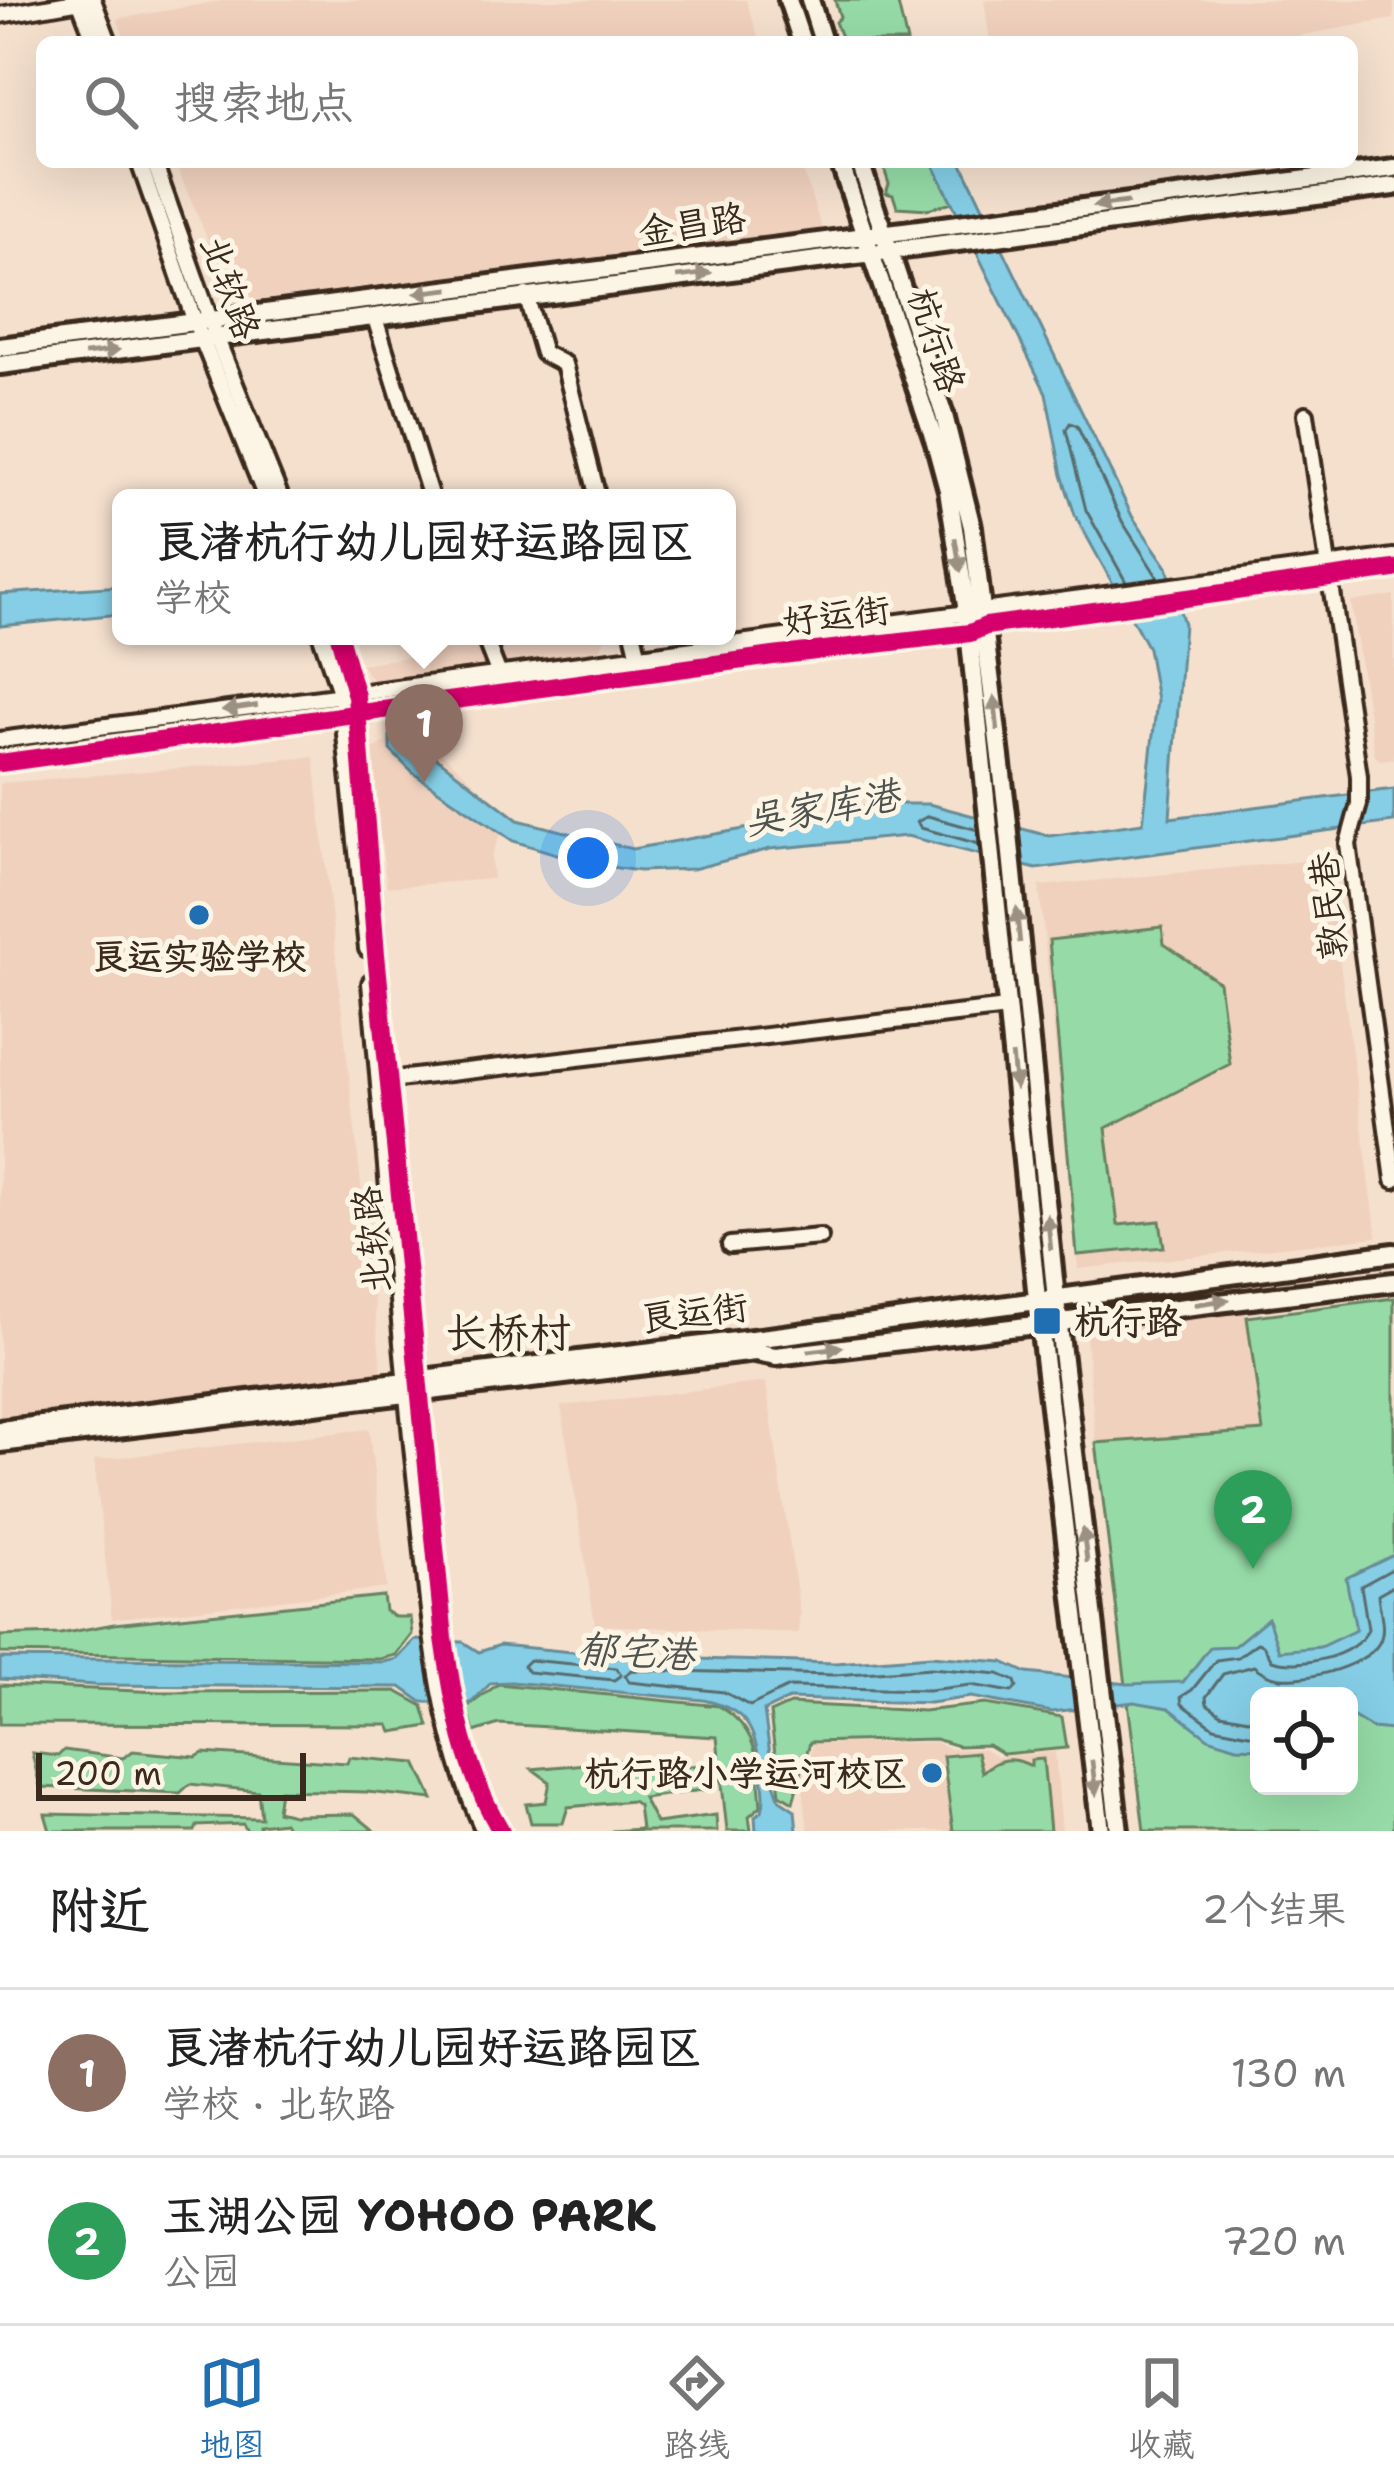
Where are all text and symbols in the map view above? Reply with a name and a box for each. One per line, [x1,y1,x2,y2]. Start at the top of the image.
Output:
search box [36,36,1358,168]
icon: search [78,69,144,135]
text: 搜索地点 [174,72,354,132]
street label: 金昌路 [635,193,749,256]
one-way arrow [1092,195,1129,214]
street label: 北软路 [189,228,272,346]
one-way arrow [676,266,713,285]
street label: 杭行路 [897,281,977,399]
one-way arrow [413,282,450,301]
one-way arrow [83,342,121,361]
popup [112,489,736,645]
text: 良渚杭行幼儿园好运路园区 [154,511,694,571]
one-way arrow [949,536,967,574]
text: 学校 [154,571,232,623]
street label: 好运街 [779,585,893,646]
pin: 1 [385,684,463,783]
one-way arrow [986,694,1005,731]
one-way arrow [221,699,258,718]
water label: 吴家库港 [741,767,907,846]
your location [558,828,618,888]
street label: 敦民巷 [1298,850,1359,962]
marker: 良运实验学校 [186,902,212,928]
one-way arrow [1008,905,1027,943]
place label: 良运实验学校 [91,932,307,981]
one-way arrow [1005,1054,1024,1091]
street label: 北软路 [341,1184,402,1296]
one-way arrow [1039,1213,1058,1250]
street label: 良运街 [637,1282,751,1343]
one-way arrow [1194,1292,1231,1311]
place label: 杭行路 [1074,1297,1182,1346]
district label: 长桥村 [445,1304,571,1360]
marker: 杭行路 [1031,1305,1063,1337]
one-way arrow [807,1340,844,1359]
pin: 2 [1214,1470,1292,1569]
one-way arrow [1075,1525,1094,1563]
water label: 郁宅港 [576,1622,700,1680]
map controls [1250,1687,1358,1795]
button: locate [1250,1687,1358,1795]
scale bar [36,1747,306,1800]
place label: 杭行路小学运河校区 [584,1749,908,1798]
text: 200 m [54,1751,162,1796]
marker: 杭行路小学运河校区 [919,1760,945,1786]
one-way arrow [1085,1760,1104,1797]
text: 附近 [48,1876,150,1944]
text: 2个结果 [1202,1883,1346,1935]
text: 良渚杭行幼儿园好运路园区 [162,2017,702,2077]
text: 1 [78,2047,96,2099]
text: 130 m [1231,2047,1346,2099]
text: 学校 · 北软路 [162,2077,395,2129]
text: 玉湖公园 YOHOO PARK [162,2185,656,2245]
text: 2 [73,2215,101,2267]
text: 720 m [1222,2215,1346,2267]
text: 公园 [162,2245,240,2297]
tab: 地图 [199,2350,265,2467]
tab: 路线 [664,2350,730,2467]
tab: 收藏 [1129,2350,1195,2467]

